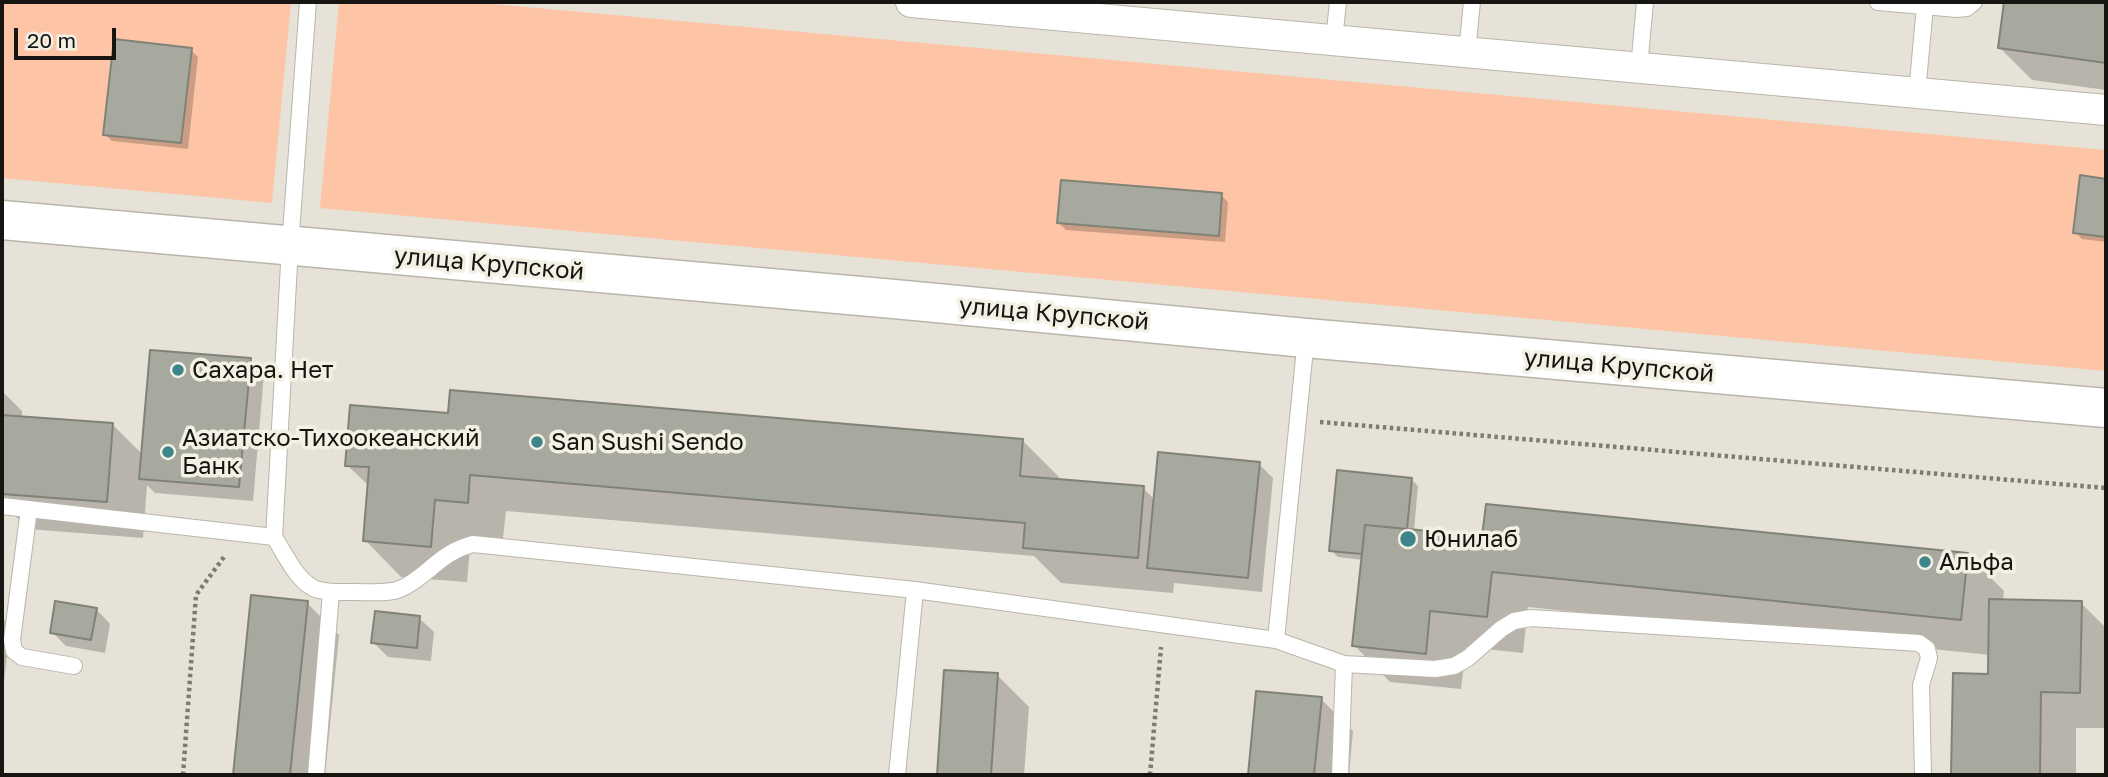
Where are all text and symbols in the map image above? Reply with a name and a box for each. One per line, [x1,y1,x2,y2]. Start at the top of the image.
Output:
scale bar [18,14,119,58]
text: 20 m [27,27,76,53]
street label: улица Крупской [393,241,585,287]
street label: улица Крупской [958,291,1150,337]
street label: улица Крупской [1523,343,1715,389]
place label: Сахара. Нет [192,356,334,384]
marker: Сахара. Нет [170,362,186,378]
place label: Азиатско-Тихоокеанский Банк [182,424,480,480]
place label: San Sushi Sendo [551,428,744,456]
marker: San Sushi Sendo [529,434,545,450]
marker: Азиатско-Тихоокеанский Банк [160,444,176,460]
place label: Юнилаб [1424,525,1518,553]
marker: Юнилаб [1398,529,1418,549]
place label: Альфа [1939,548,2014,576]
marker: Альфа [1917,554,1933,570]

